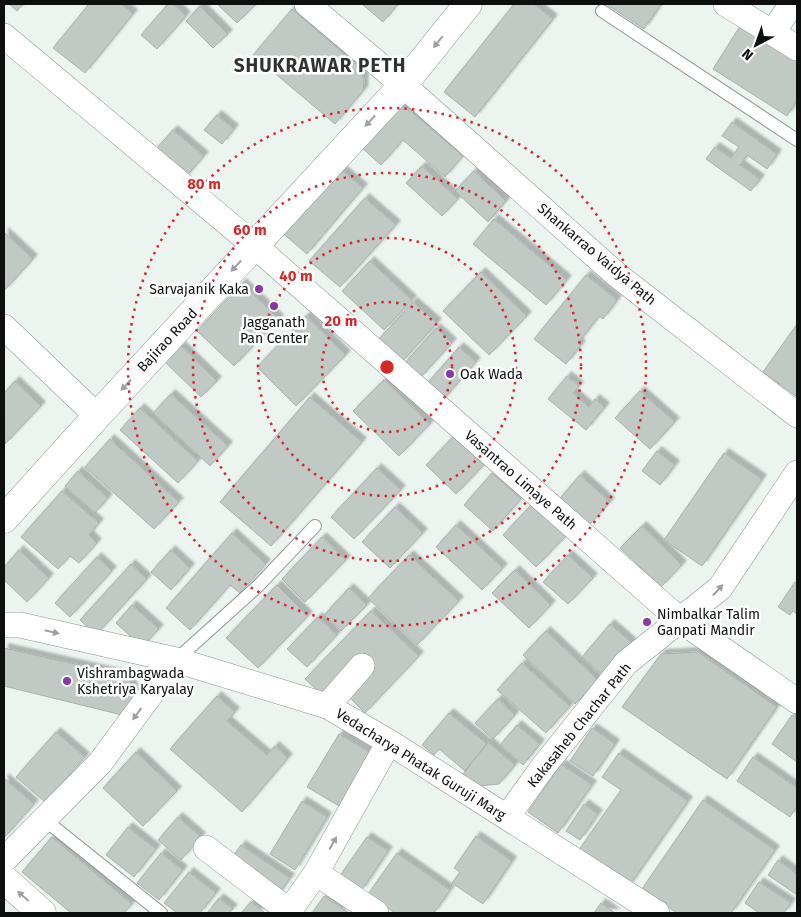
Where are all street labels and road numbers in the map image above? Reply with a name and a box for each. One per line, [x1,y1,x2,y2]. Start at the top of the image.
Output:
street label: Shankarrao Vaidya Path [534,200,659,309]
street label: Bajirao Road [134,305,201,376]
street label: Vasantrao Limaye Path [461,427,580,534]
street label: Kakasaheb Chachar Path [524,660,635,791]
street label: Vedacharya Phatak Guruji Marg [333,705,509,824]

